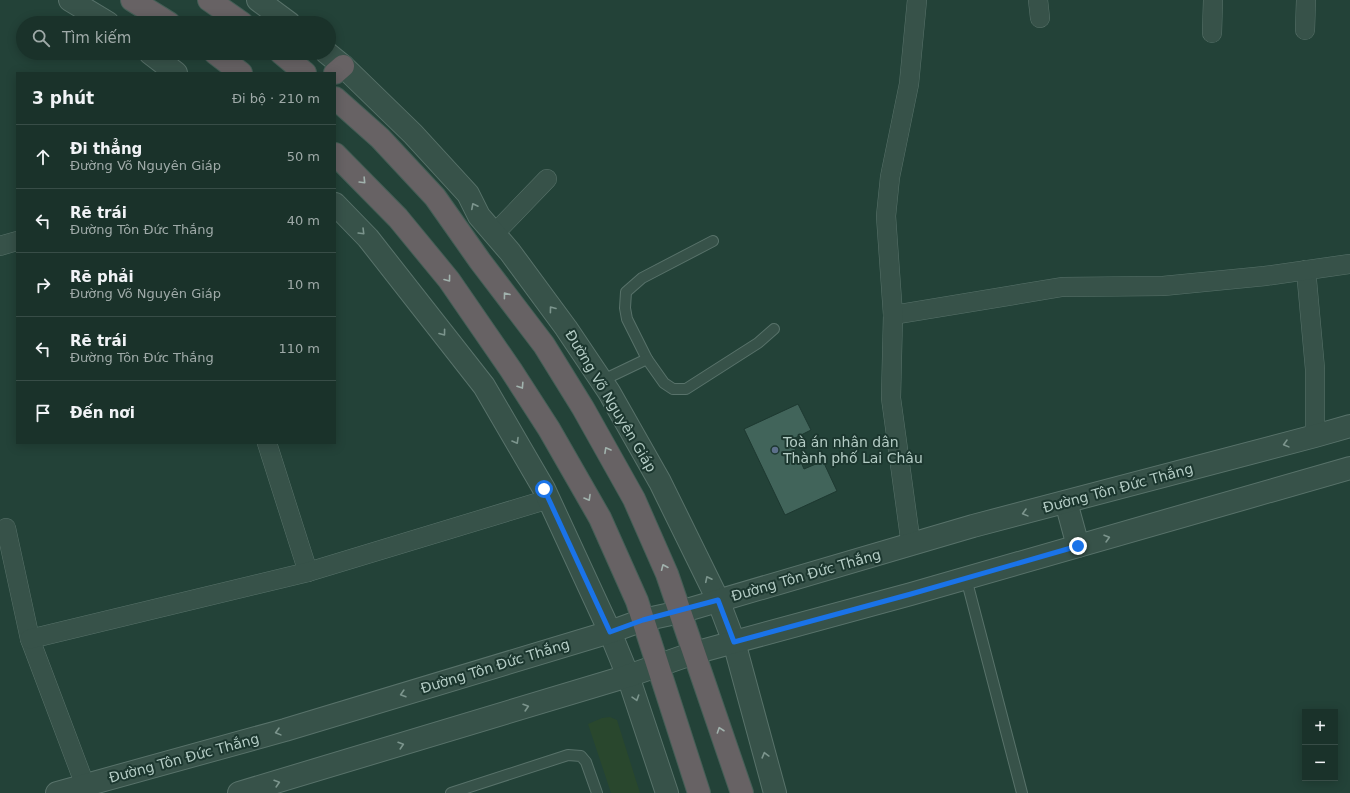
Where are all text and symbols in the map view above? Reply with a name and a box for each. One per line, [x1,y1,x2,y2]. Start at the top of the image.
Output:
search box [16,16,336,60]
icon: search [30,27,52,49]
text: Tìm kiếm [62,29,131,47]
text: 3 phút [32,88,94,108]
text: Đi bộ · 210 m [232,91,320,106]
text: Đi thẳng [70,140,142,158]
icon: ahead [32,146,54,168]
text: 50 m [287,149,320,164]
text: Đường Võ Nguyên Giáp [70,158,221,173]
one-way arrow [358,176,366,184]
one-way arrow [471,203,479,210]
text: Rẽ trái [70,204,127,222]
icon: left [32,210,54,232]
text: 40 m [287,213,320,228]
text: Đường Tôn Đức Thắng [70,222,214,237]
one-way arrow [358,227,365,235]
text: Rẽ phải [70,268,134,286]
icon: right [32,274,54,296]
one-way arrow [443,275,450,282]
text: 10 m [287,277,320,292]
text: Đường Võ Nguyên Giáp [70,286,221,301]
one-way arrow [504,292,511,299]
one-way arrow [550,307,557,314]
street label: Đường Võ Nguyên Giáp [562,327,660,475]
one-way arrow [439,329,446,336]
text: Rẽ trái [70,332,127,350]
icon: left [32,338,54,360]
text: 110 m [278,341,320,356]
text: Đường Tôn Đức Thắng [70,350,214,365]
one-way arrow [516,382,523,389]
icon: arrive [32,402,54,424]
text: Đến nơi [70,404,135,422]
place label: Toà án nhân dân Thành phố Lai Châu [782,434,923,466]
one-way arrow [511,437,518,444]
one-way arrow [1282,439,1289,448]
marker: Toà án nhân dân Thành phố Lai Châu [770,445,780,455]
one-way arrow [605,447,612,455]
street label: Đường Tôn Đức Thắng [1041,460,1195,516]
route start [535,480,553,498]
one-way arrow [584,494,591,501]
one-way arrow [1021,508,1028,517]
one-way arrow [1104,534,1111,543]
route end [1069,537,1087,555]
street label: Đường Tôn Đức Thắng [729,546,883,604]
one-way arrow [661,564,669,572]
one-way arrow [705,576,713,583]
street label: Đường Tôn Đức Thắng [419,636,571,696]
one-way arrow [399,689,406,698]
one-way arrow [631,694,640,701]
one-way arrow [522,703,529,712]
map controls [1302,709,1338,781]
button: + [1302,709,1338,745]
one-way arrow [717,726,725,733]
one-way arrow [275,727,282,736]
street label: Đường Tôn Đức Thắng [107,730,261,786]
one-way arrow [398,741,405,750]
button: − [1302,745,1338,781]
one-way arrow [761,752,770,759]
one-way arrow [273,779,280,788]

